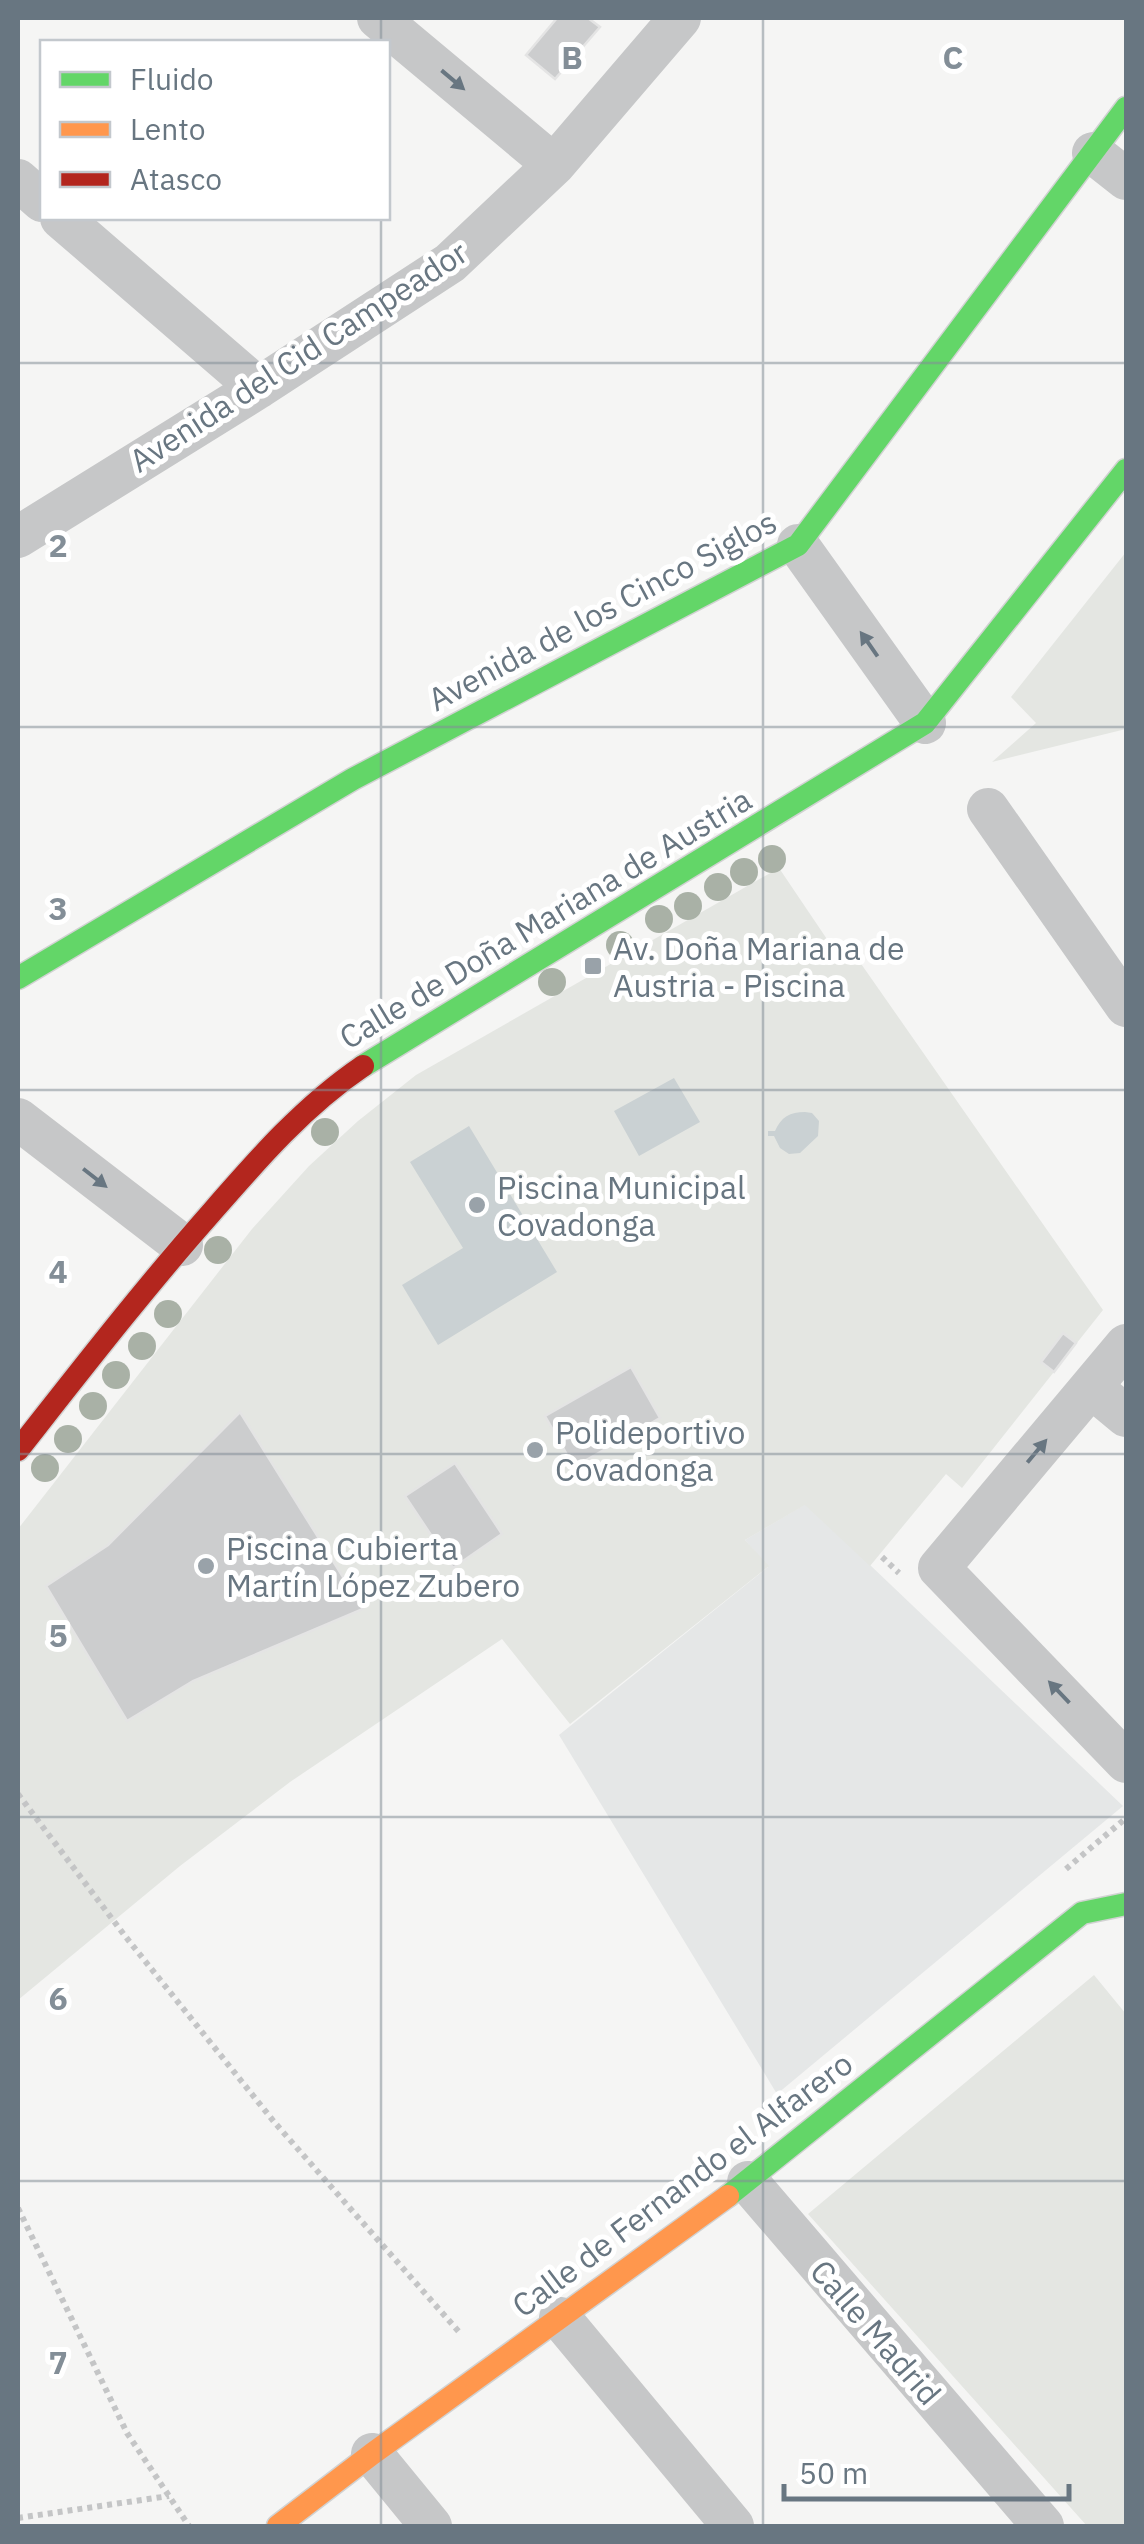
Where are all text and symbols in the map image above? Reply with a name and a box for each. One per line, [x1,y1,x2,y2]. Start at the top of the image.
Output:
text: B [561,36,583,78]
text: C [943,36,963,78]
legend [40,40,390,220]
text: Fluido [130,59,214,98]
one-way arrow [441,69,466,90]
text: Lento [130,109,205,148]
text: Atasco [130,159,222,198]
street label: Avenida del Cid Campeador [121,231,475,481]
street label: Avenida de los Cinco Siglos [420,500,784,720]
text: 2 [48,524,68,566]
one-way arrow [859,631,879,657]
street label: Calle de Doña Mariana de Austria [331,778,759,1058]
text: 3 [48,887,68,929]
place label: Av. Doña Mariana de Austria - Piscina [613,927,905,1006]
marker: Av. Doña Mariana de Austria - Piscina [582,955,604,977]
place label: Piscina Municipal Covadonga [497,1166,746,1245]
one-way arrow [82,1168,108,1188]
marker: Piscina Municipal Covadonga [466,1194,488,1216]
text: 4 [48,1250,68,1292]
place label: Polideportivo Covadonga [555,1411,746,1490]
marker: Polideportivo Covadonga [524,1439,546,1461]
one-way arrow [1026,1439,1048,1464]
place label: Piscina Cubierta Martín López Zubero [226,1527,520,1606]
marker: Piscina Cubierta Martín López Zubero [195,1555,217,1577]
text: 5 [48,1614,68,1656]
one-way arrow [1048,1680,1071,1704]
text: 6 [48,1977,68,2019]
street label: Calle de Fernando el Alfarero [503,2042,861,2326]
street label: Calle Madrid [801,2251,951,2413]
text: 7 [48,2341,68,2383]
scale bar [784,2439,1069,2501]
text: 50 m [799,2453,868,2492]

